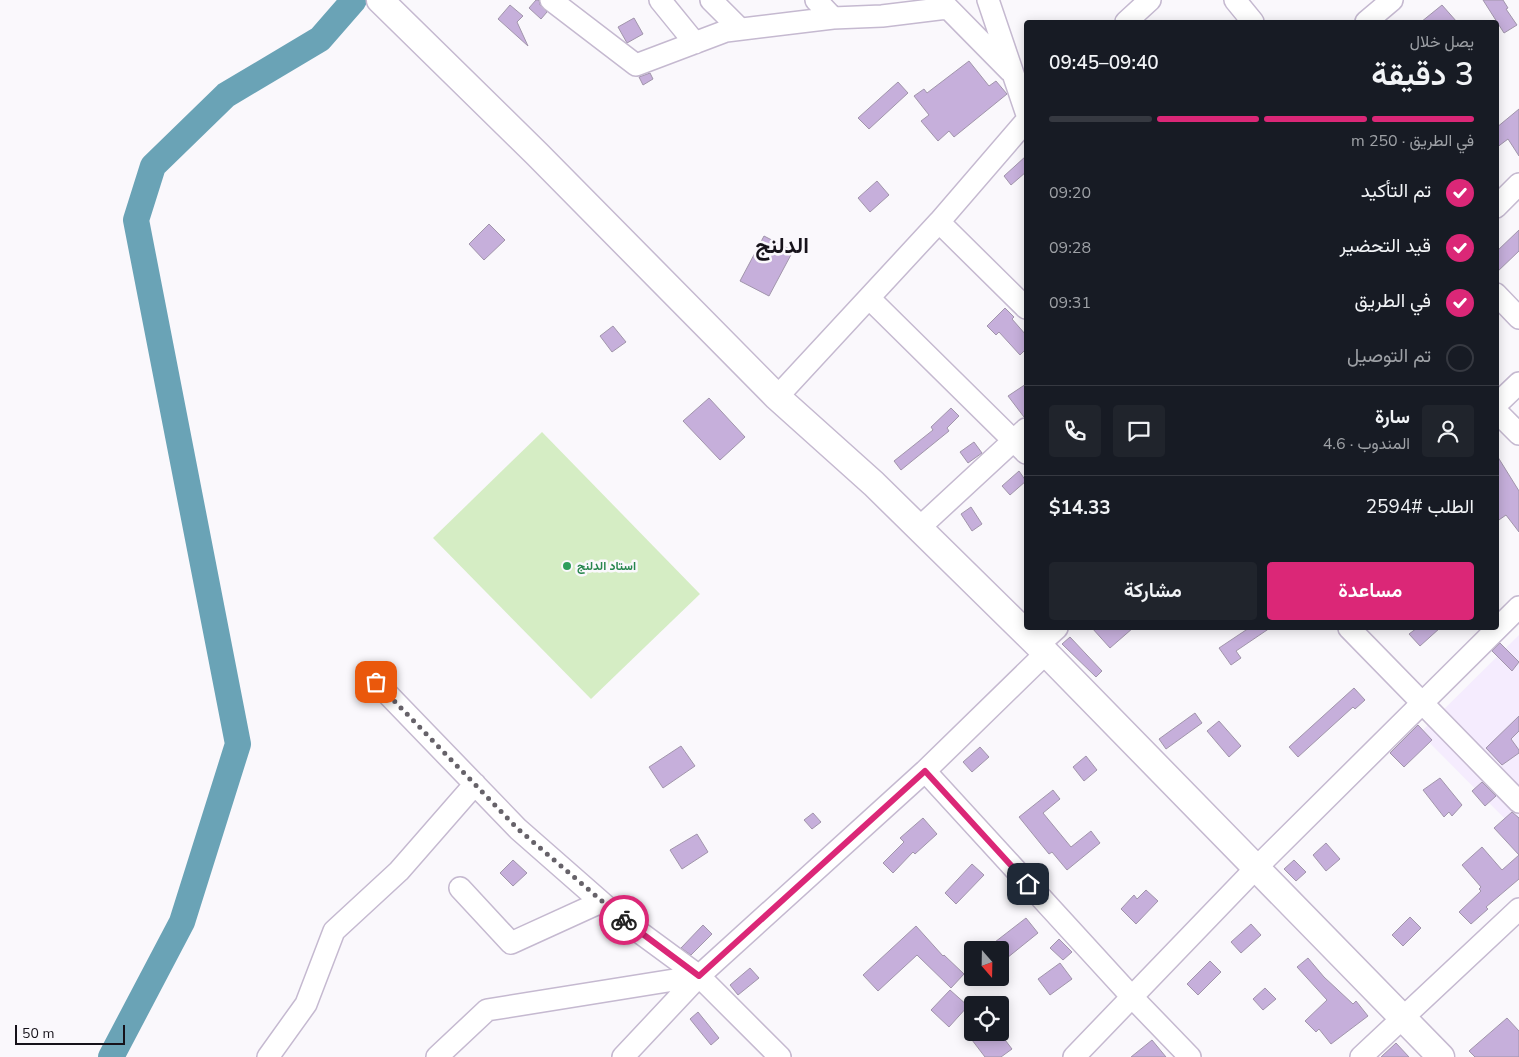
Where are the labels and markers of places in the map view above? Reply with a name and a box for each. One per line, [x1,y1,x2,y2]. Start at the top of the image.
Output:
place label: استاد الدلنج [577,558,636,574]
marker: استاد الدلنج [561,560,573,572]
pin [355,661,397,703]
pin [1007,863,1049,905]

